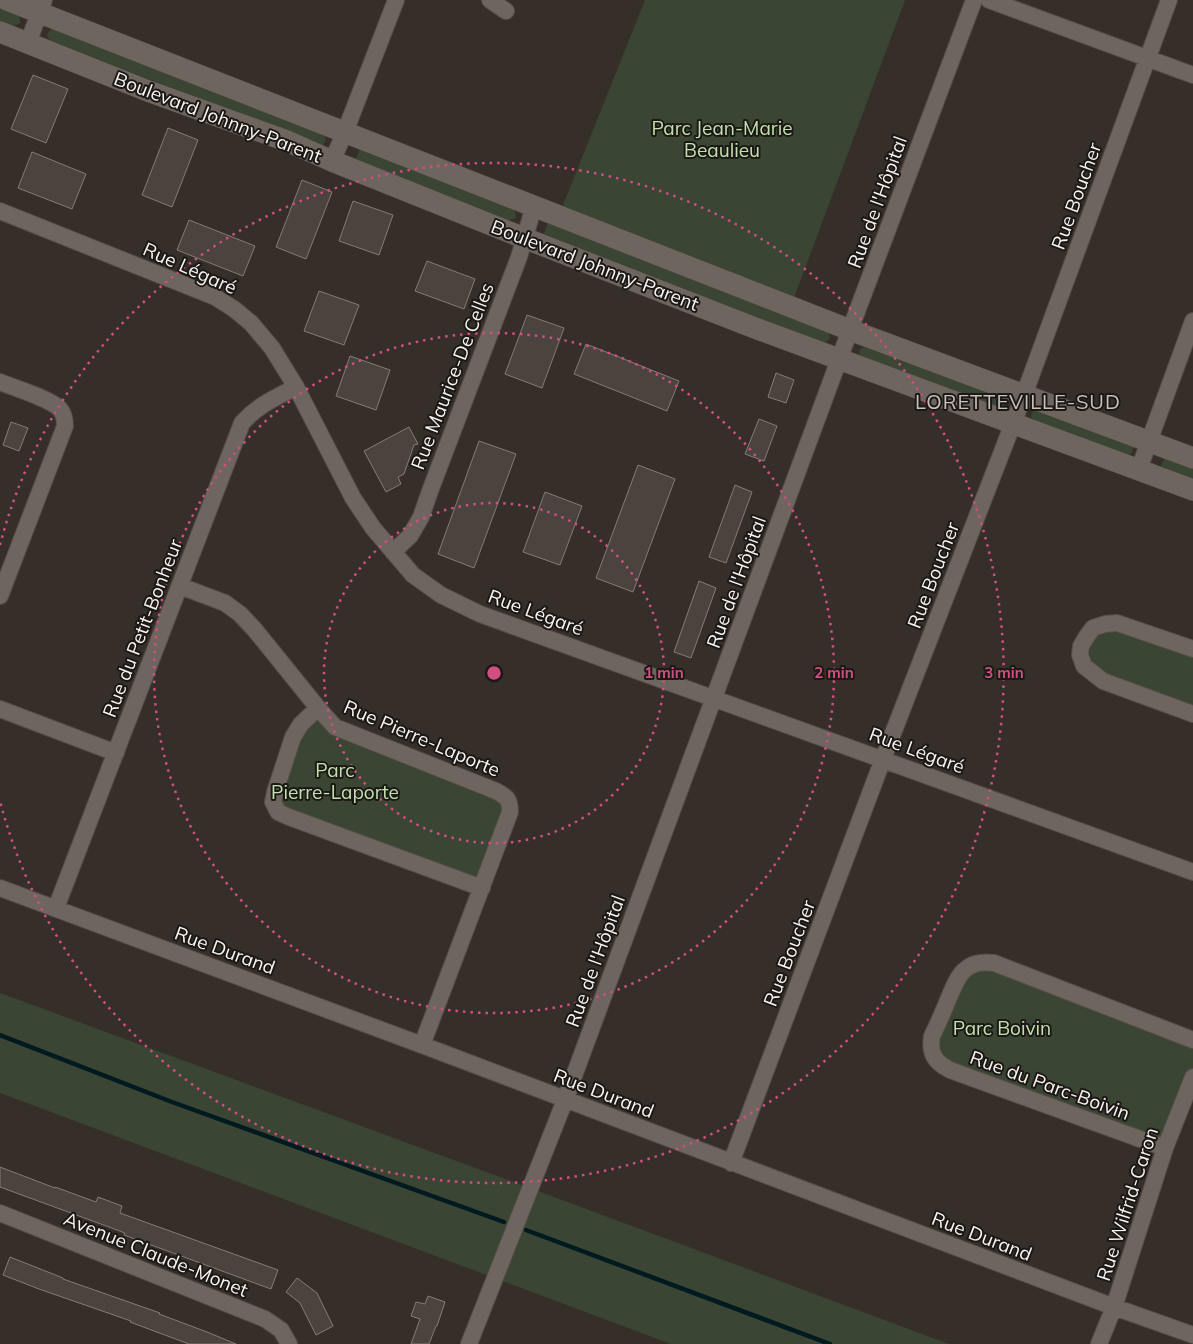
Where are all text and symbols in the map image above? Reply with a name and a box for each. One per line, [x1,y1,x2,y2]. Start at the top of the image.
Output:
street label: Boulevard Johnny-Parent [111,66,325,168]
park label: Parc Jean-Marie Beaulieu [651,116,793,162]
street label: Rue de l'Hôpital [842,133,912,271]
street label: Rue Boucher [1046,139,1106,253]
street label: Boulevard Johnny-Parent [488,214,702,316]
street label: Rue Légaré [139,237,241,299]
street label: Rue Maurice-De Celles [405,279,499,473]
district label: LORETTEVILLE-SUD [915,389,1121,414]
street label: Rue de l'Hôpital [701,513,771,651]
street label: Rue Boucher [902,518,964,632]
street label: Rue du Petit-Bonheur [97,535,187,721]
street label: Rue Légaré [485,584,587,640]
text: 1 min [644,663,684,682]
text: 2 min [814,663,854,682]
text: 3 min [984,663,1024,682]
centre of rings [485,664,503,682]
street label: Rue Pierre-Laporte [340,694,504,782]
street label: Rue Légaré [866,722,968,778]
park label: Parc Pierre-Laporte [271,758,399,804]
street label: Rue de l'Hôpital [560,892,630,1030]
street label: Rue Boucher [758,896,820,1010]
street label: Rue Durand [171,921,279,979]
park label: Parc Boivin [953,1016,1051,1040]
street label: Rue du Parc-Boivin [967,1045,1133,1125]
street label: Rue Durand [551,1063,657,1123]
street label: Rue Wilfrid-Caron [1091,1124,1163,1284]
street label: Avenue Claude-Monet [60,1206,252,1302]
street label: Rue Durand [929,1206,1035,1266]

